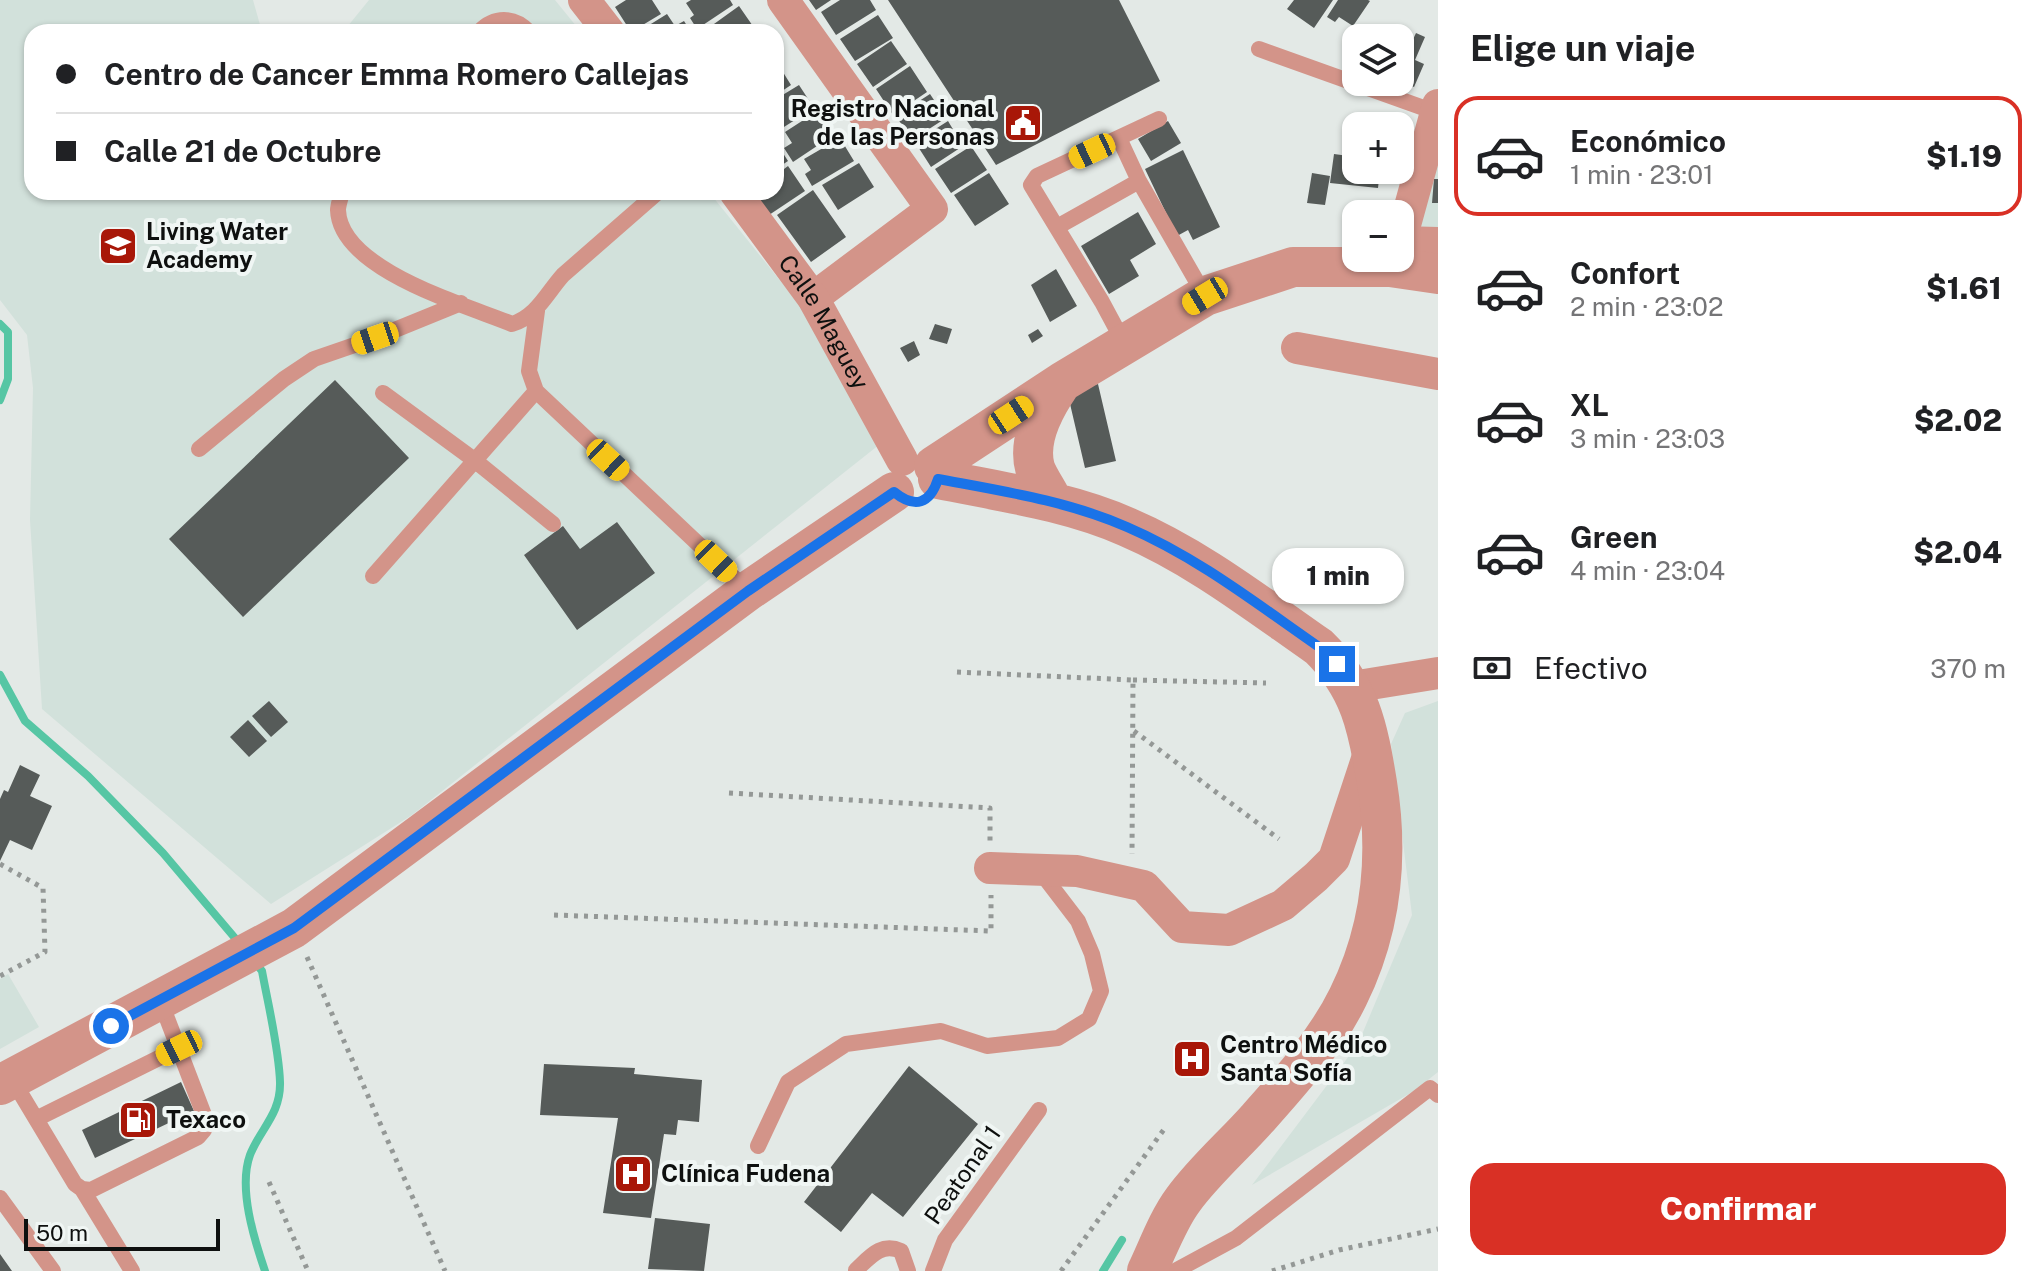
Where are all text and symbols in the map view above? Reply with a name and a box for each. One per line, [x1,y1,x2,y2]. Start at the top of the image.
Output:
map controls [1342,24,1414,272]
button: layers [1342,24,1414,96]
text: Elige un viaje [1470,27,1695,69]
text: Centro de Cancer Emma Romero Callejas [104,56,689,92]
place label: Registro Nacional de las Personas [791,94,995,150]
public building icon: Registro Nacional de las Personas [1002,102,1044,144]
button: + [1342,112,1414,184]
icon: car [1474,120,1546,192]
text: Económico [1570,123,1726,159]
car [1065,130,1119,172]
text: Calle 21 de Octubre [104,133,382,169]
text: $1.19 [1926,138,2002,174]
text: 1 min · 23:01 [1570,159,1714,190]
button: − [1342,200,1414,272]
place label: Living Water Academy [146,217,288,273]
school or university icon: Living Water Academy [97,225,139,267]
street label: Calle Maguey [773,249,875,394]
icon: car [1474,252,1546,324]
text: Confort [1570,255,1680,291]
text: $1.61 [1926,270,2002,306]
car [1178,273,1232,319]
text: 2 min · 23:02 [1570,291,1724,322]
car [348,319,402,357]
icon: car [1474,384,1546,456]
text: XL [1570,387,1609,423]
car [984,392,1038,438]
text: $2.02 [1914,402,2002,438]
text: 3 min · 23:03 [1570,423,1725,454]
car [582,435,634,485]
icon: car [1474,516,1546,588]
text: Green [1570,519,1657,555]
text: $2.04 [1913,534,2002,570]
car [690,536,742,586]
callout: 1 min [1271,548,1403,604]
text: 4 min · 23:04 [1570,555,1725,586]
text: 1 min [1306,560,1370,591]
route end [1319,646,1355,682]
icon: cash [1470,646,1514,690]
text: Efectivo [1534,650,1648,686]
text: 370 m [1930,653,2006,684]
route start [93,1008,129,1044]
car [152,1027,206,1069]
place label: Centro Médico Santa Sofía [1220,1030,1387,1086]
hospital icon: Centro Médico Santa Sofía [1171,1038,1213,1080]
fuel station icon: Texaco [117,1099,159,1141]
place label: Texaco [166,1105,246,1133]
street label: Peatonal 1 [918,1120,1006,1229]
hospital icon: Clínica Fudena [612,1153,654,1195]
place label: Clínica Fudena [661,1159,830,1187]
button: Confirmar [1470,1163,2006,1255]
scale bar [24,1215,220,1251]
text: 50 m [36,1220,88,1246]

